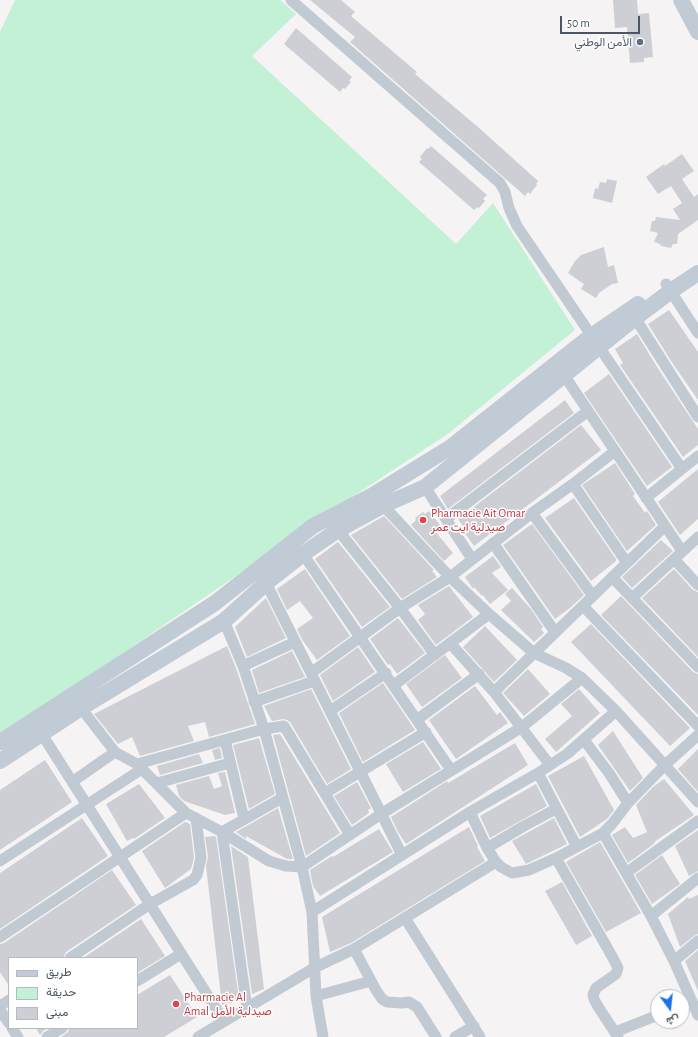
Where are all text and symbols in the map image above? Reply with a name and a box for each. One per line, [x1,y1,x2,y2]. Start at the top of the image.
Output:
scale bar [562,8,642,34]
text: 50 m [567,17,590,29]
place label: الأمن الوطني [574,35,632,49]
marker: الأمن الوطني [635,37,645,47]
place label: Pharmacie Ait Omar صيدلية ايت عمر [431,506,525,534]
marker: Pharmacie Ait Omar صيدلية ايت عمر [418,515,428,525]
legend [8,957,138,1029]
text: طريق [46,966,71,978]
text: حديقة [46,986,76,998]
north arrow [650,989,690,1029]
place label: Pharmacie Al Amal صيدلية الأمل [184,990,272,1018]
marker: Pharmacie Al Amal صيدلية الأمل [171,999,181,1009]
text: مبنى [46,1006,68,1018]
text: ش [665,1013,681,1027]

